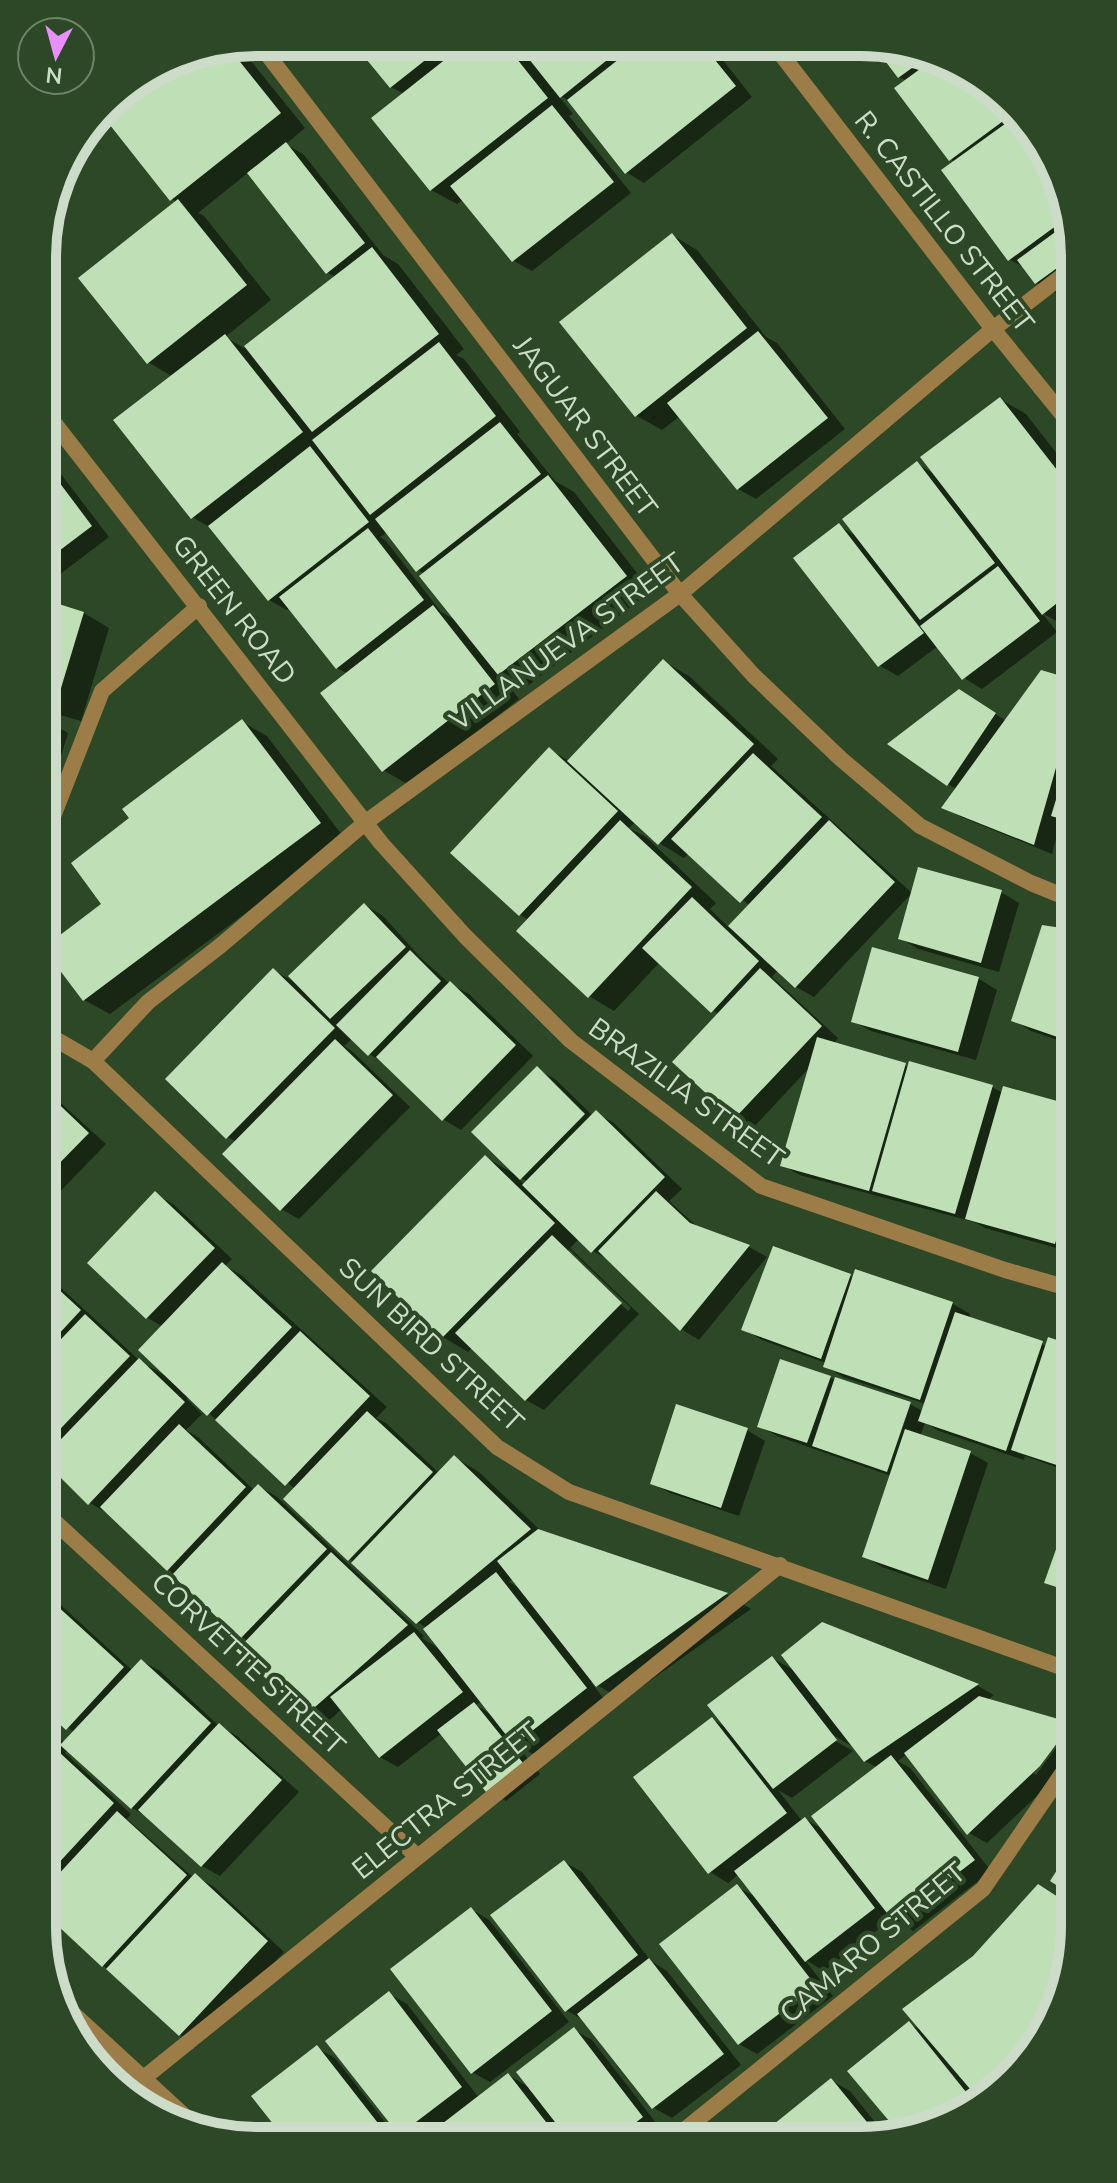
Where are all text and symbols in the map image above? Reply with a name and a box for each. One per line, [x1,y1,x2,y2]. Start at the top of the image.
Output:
north arrow [16,16,96,96]
text: N [44,59,64,91]
street label: R. CASTILLO STREET [845,103,1043,341]
street label: JAGUAR STREET [504,328,666,525]
street label: GREEN ROAD [163,527,305,693]
street label: VILLANUEVA STREET [441,544,692,741]
street label: BRAZILIA STREET [581,1009,791,1177]
street label: SUN BIRD STREET [330,1249,532,1441]
street label: CORVETTE STREET [143,1564,353,1764]
street label: ELECTRA STREET [344,1714,548,1888]
street label: CAMARO STREET [772,1854,974,2032]

